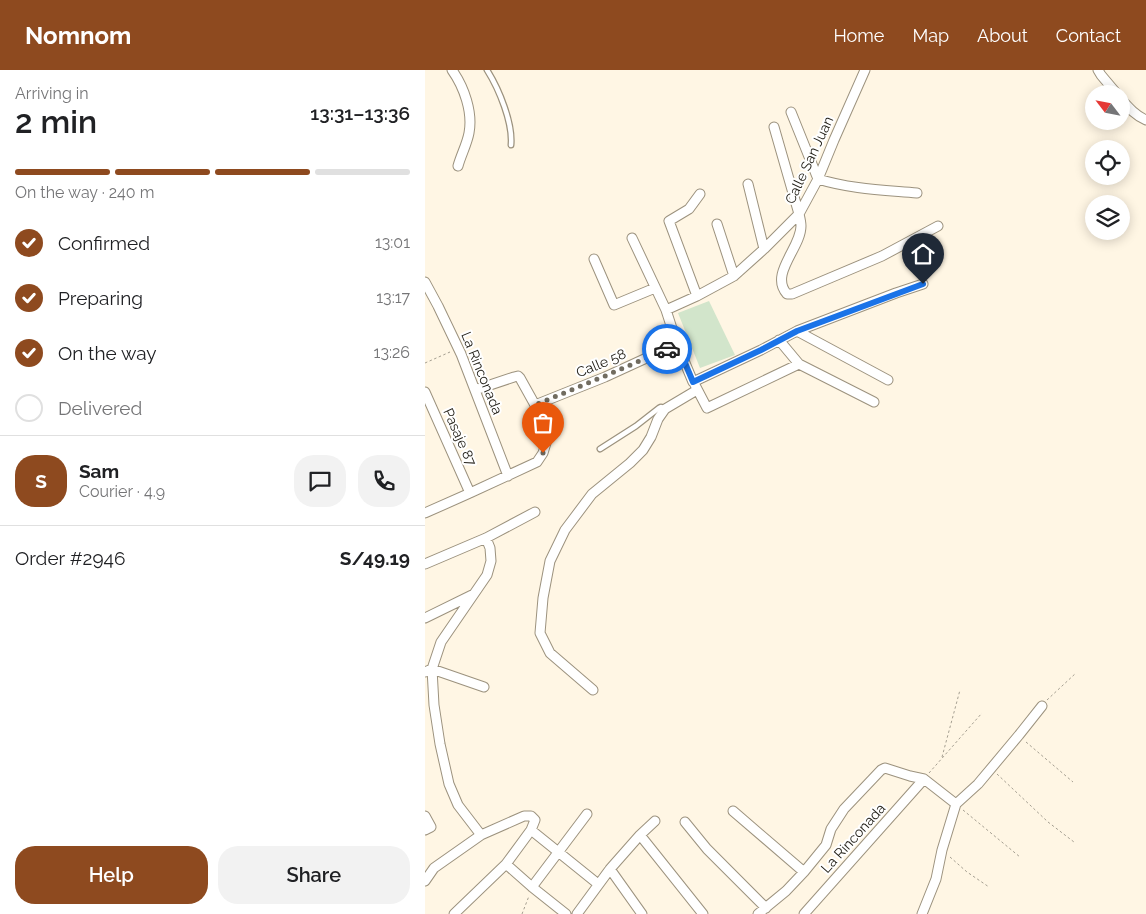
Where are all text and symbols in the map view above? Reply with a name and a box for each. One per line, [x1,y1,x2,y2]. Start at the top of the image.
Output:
text: Nomnom [25,21,131,50]
text: Home [833,25,884,46]
text: Map [912,25,949,46]
text: About [977,25,1028,46]
text: Contact [1056,25,1121,46]
text: Arriving in [15,84,89,103]
north arrow [1085,85,1130,130]
map controls [1085,85,1130,240]
text: 13:31–13:36 [310,102,410,124]
text: 2 min [15,103,97,140]
street label: Calle San Juan [782,114,836,206]
button: locate [1085,140,1130,185]
text: On the way · 240 m [15,183,154,202]
button: layers [1085,195,1130,240]
icon: check [15,229,43,257]
text: Confirmed [58,232,150,254]
text: 13:01 [375,233,410,252]
pin [902,233,944,284]
icon: home [909,240,937,268]
icon: check [15,284,43,312]
text: Preparing [58,287,143,309]
text: 13:17 [376,288,410,307]
courier [642,324,692,374]
street label: La Rinconada [458,329,506,417]
icon: car [653,335,681,363]
icon: check [15,339,43,367]
text: On the way [58,342,157,364]
text: 13:26 [374,343,410,362]
street label: Calle 58 [574,345,628,381]
text: Delivered [58,397,142,419]
pin [522,402,564,453]
street label: Pasaje 87 [440,406,480,469]
icon: bag [529,409,557,437]
button: chat [294,455,346,507]
button: phone [358,455,410,507]
text: Sam [79,460,119,482]
text: S [35,470,47,492]
text: Courier · 4.9 [79,482,165,501]
text: Order #2946 [15,547,125,569]
text: S/49.19 [340,547,410,569]
street label: La Rinconada [818,800,888,876]
button: Help [15,846,208,904]
button: Share [218,846,410,904]

